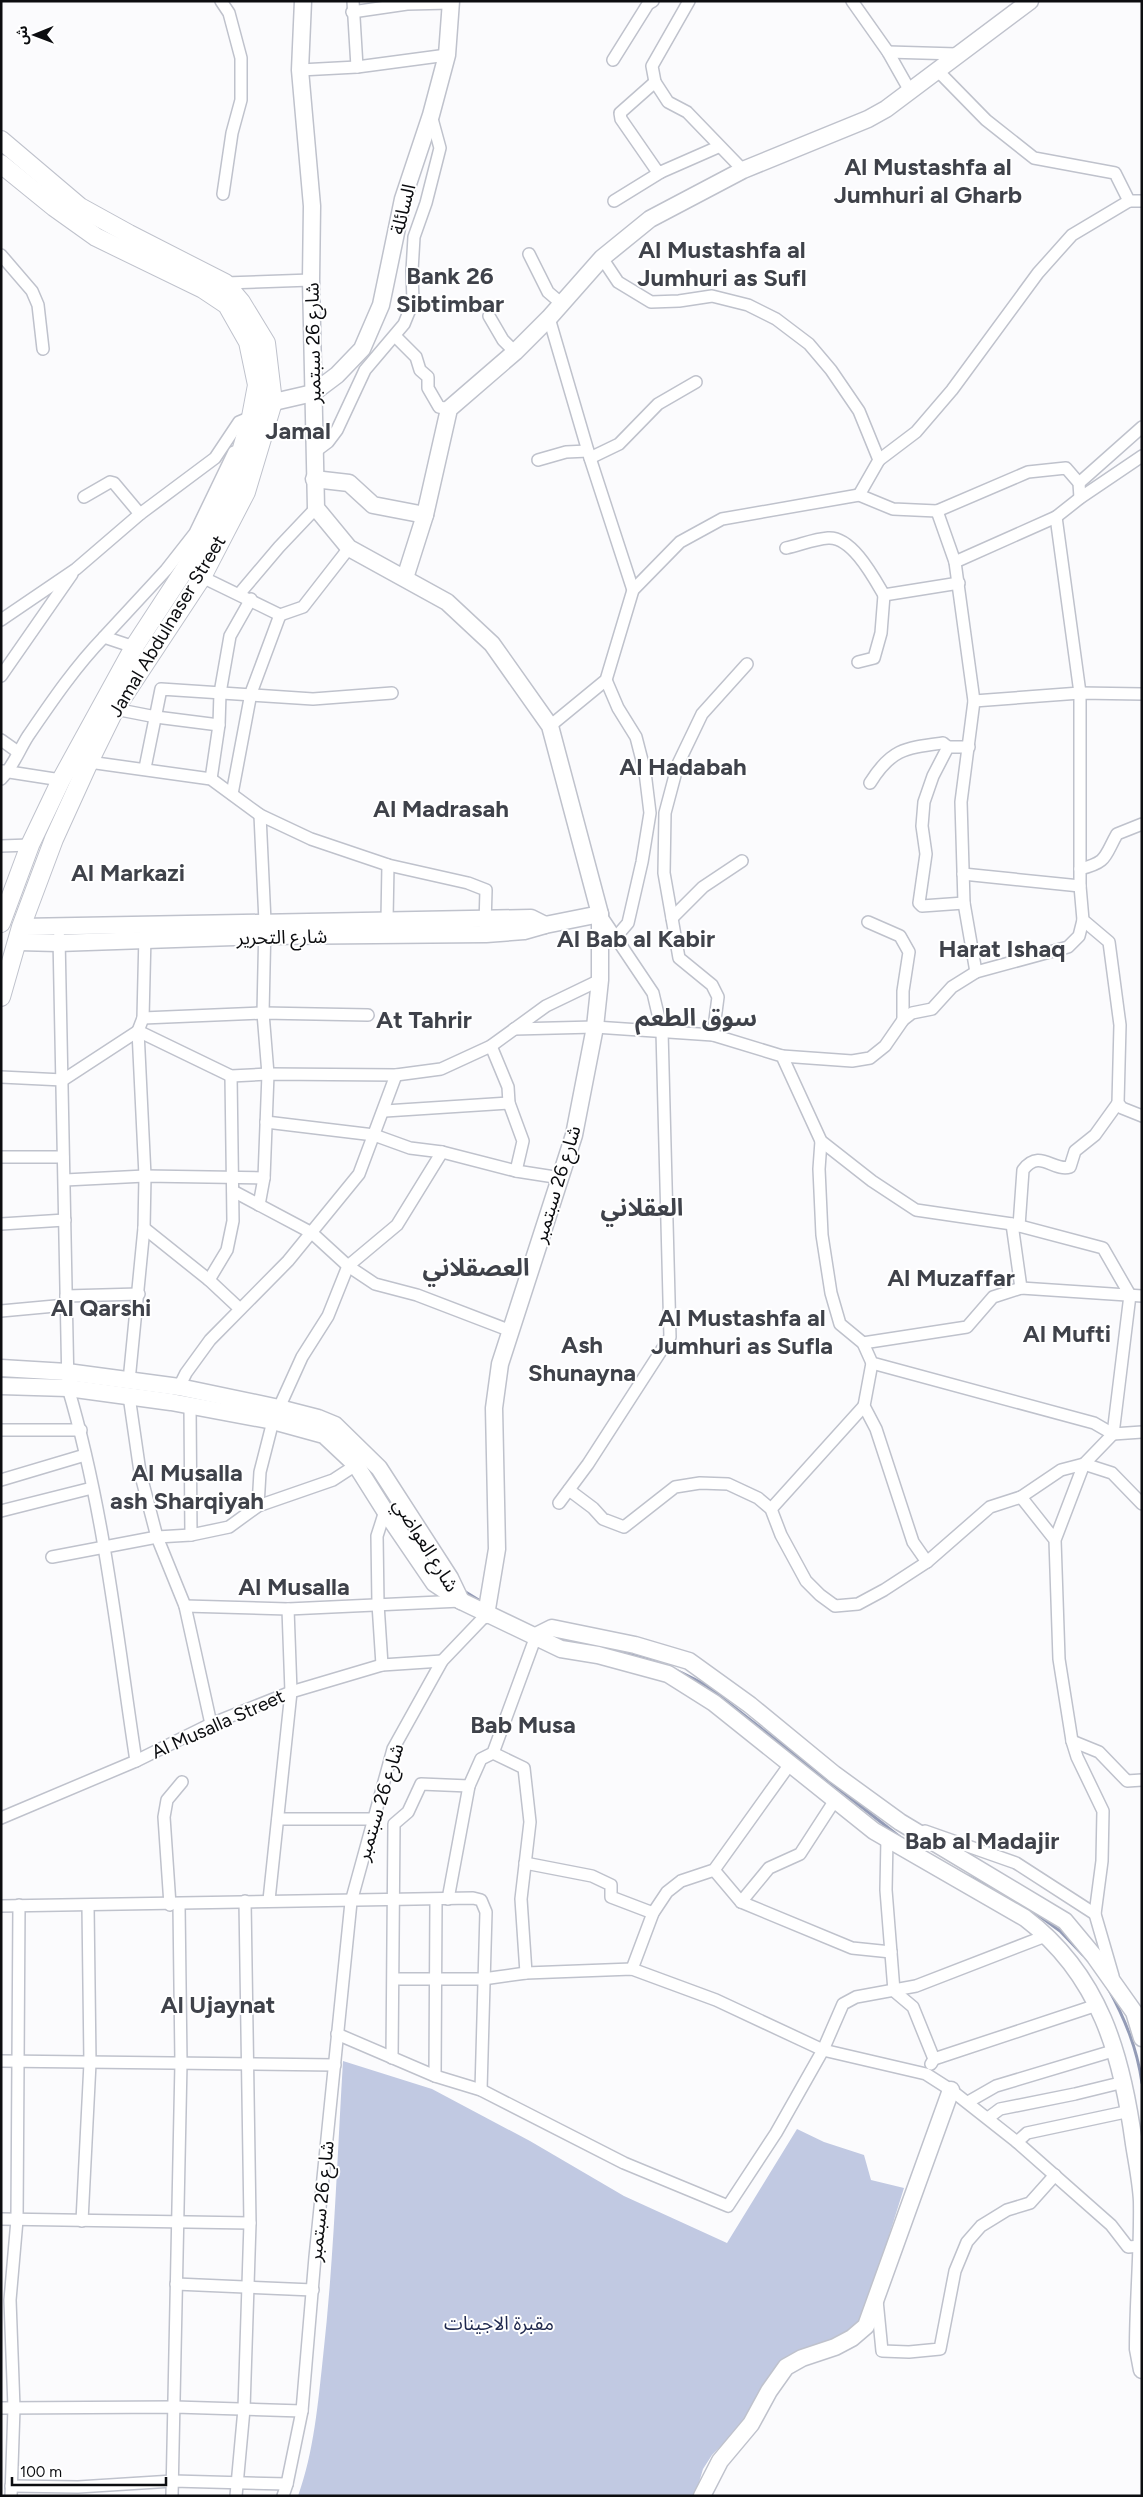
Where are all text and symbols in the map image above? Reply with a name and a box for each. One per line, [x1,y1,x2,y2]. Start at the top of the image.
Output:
north arrow [10,10,60,60]
text: ش [14,25,31,45]
district label: Al Mustashfa al Jumhuri al Gharb [834,152,1022,209]
street label: السائلة [386,181,420,237]
district label: Al Mustashfa al Jumhuri as Sufl [637,235,807,292]
district label: Bank 26 Sibtimbar [396,261,504,318]
street label: شارع 26 سبتمبر [300,282,328,405]
district label: Jamal [265,416,331,445]
street label: Jamal Abdulnaser Street [104,531,230,721]
district label: Al Hadabah [619,752,747,781]
district label: Al Madrasah [373,794,509,823]
district label: Al Markazi [71,858,185,887]
district label: Al Bab al Kabir [557,924,715,953]
street label: شارع التحرير [236,925,328,951]
district label: Harat Ishaq [939,934,1065,963]
district label: سوق الطعم [635,1003,757,1035]
district label: At Tahrir [376,1005,472,1034]
street label: شارع 26 سبتمبر [528,1123,588,1247]
district label: العقلاني [601,1193,683,1227]
district label: العصقلاني [423,1253,529,1287]
district label: Al Muzaffar [887,1263,1015,1292]
district label: Al Qarshi [51,1293,151,1322]
district label: Al Mustashfa al Jumhuri as Sufla [651,1303,833,1360]
district label: Al Mufti [1023,1319,1111,1348]
district label: Ash Shunayna [528,1330,636,1387]
district label: Al Musalla ash Sharqiyah [110,1458,264,1515]
street label: شارع العواضي [385,1494,464,1598]
district label: Al Musalla [238,1572,350,1601]
street label: Al Musalla Street [148,1684,288,1764]
district label: Bab Musa [470,1710,576,1739]
street label: شارع 26 سبتمبر [351,1741,411,1865]
district label: Bab al Madajir [905,1826,1059,1855]
district label: Al Ujaynat [161,1990,275,2019]
street label: شارع 26 سبتمبر [303,2139,341,2264]
park label: مقبرة الاجينات [444,2312,554,2335]
scale bar [12,2454,166,2486]
text: 100 m [20,2463,62,2481]

